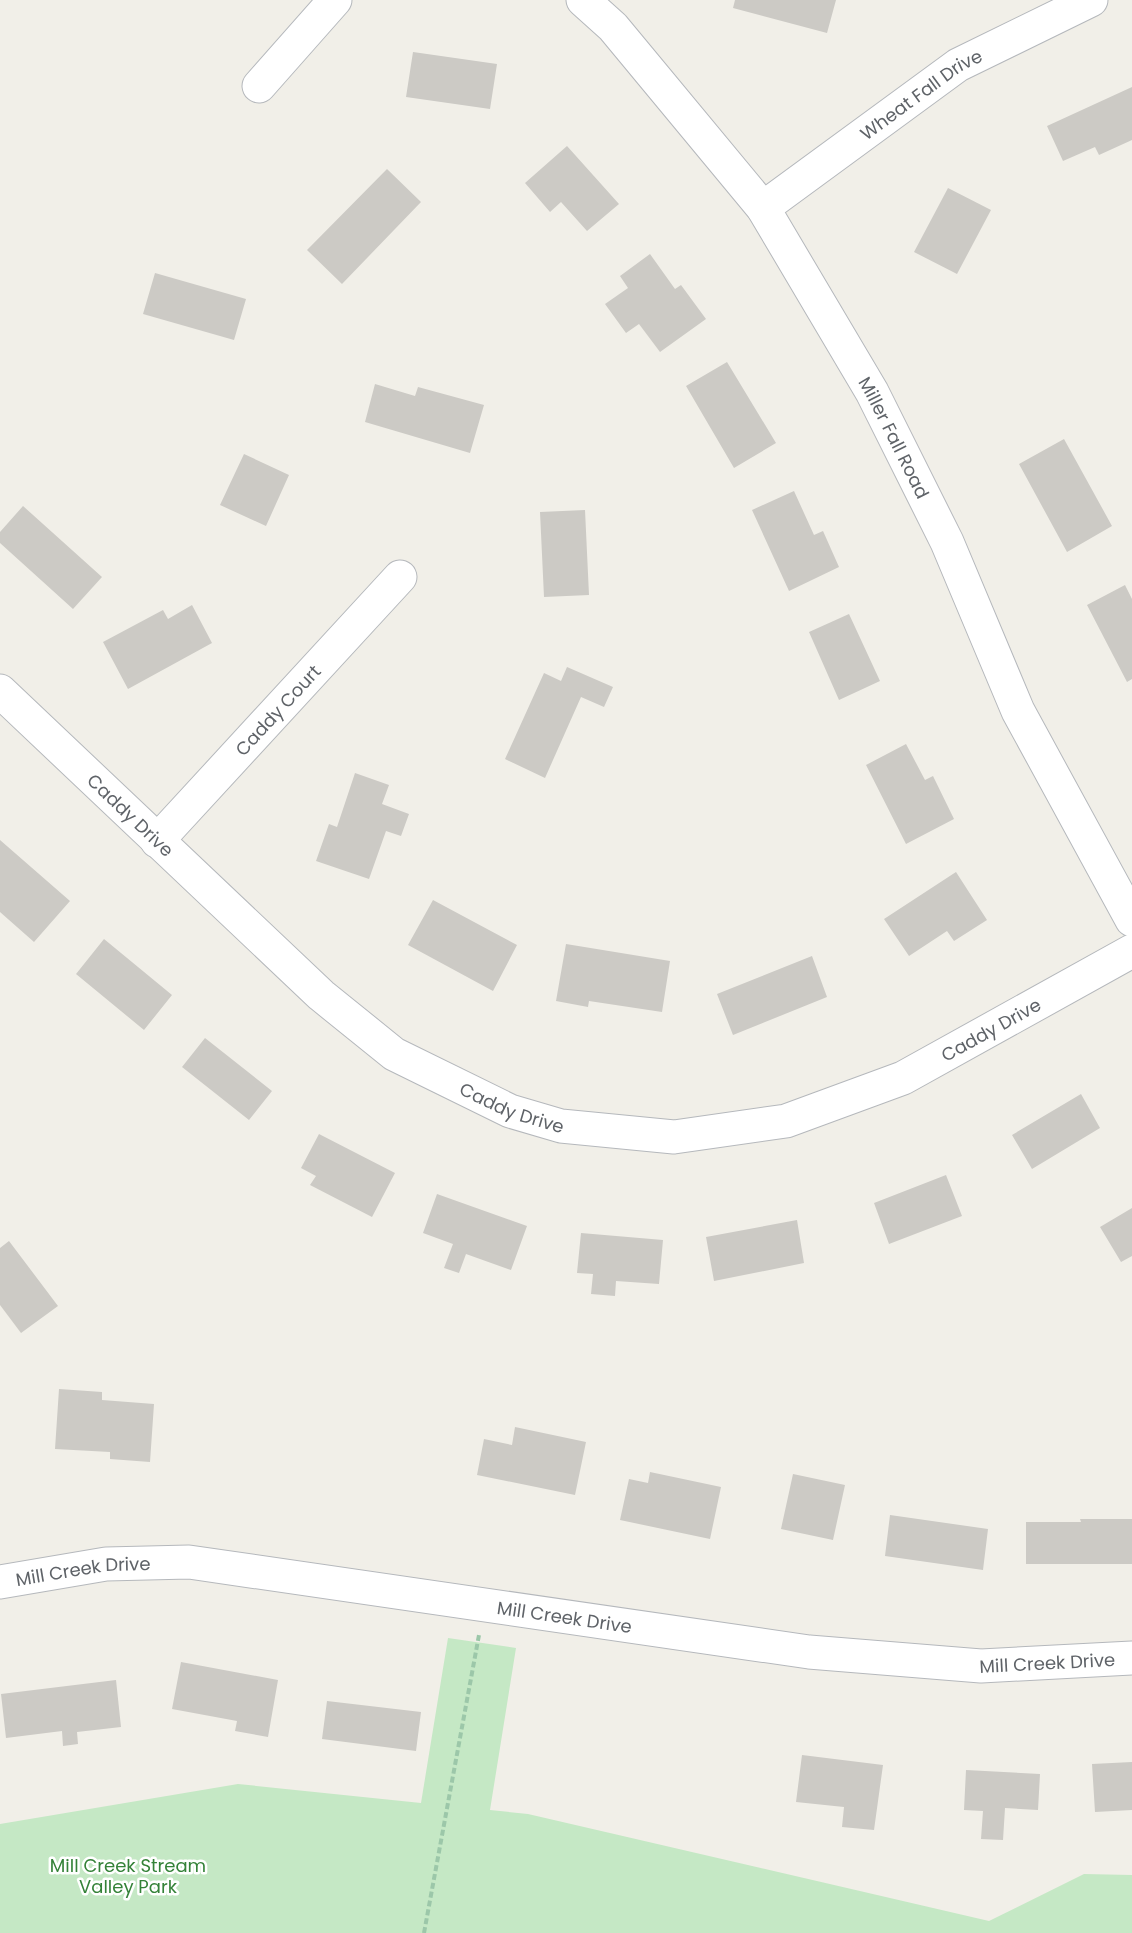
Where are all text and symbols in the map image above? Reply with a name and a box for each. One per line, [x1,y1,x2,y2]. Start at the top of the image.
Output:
street label: Wheat Fall Drive [855,43,986,145]
street label: Miller Fall Road [853,372,936,503]
street label: Caddy Court [229,659,326,761]
street label: Caddy Drive [82,768,179,862]
street label: Caddy Drive [936,992,1045,1067]
street label: Caddy Drive [456,1076,567,1139]
street label: Mill Creek Drive [14,1550,151,1592]
street label: Mill Creek Drive [496,1594,634,1639]
street label: Mill Creek Drive [979,1646,1116,1679]
park label: Mill Creek Stream Valley Park [50,1853,206,1899]

